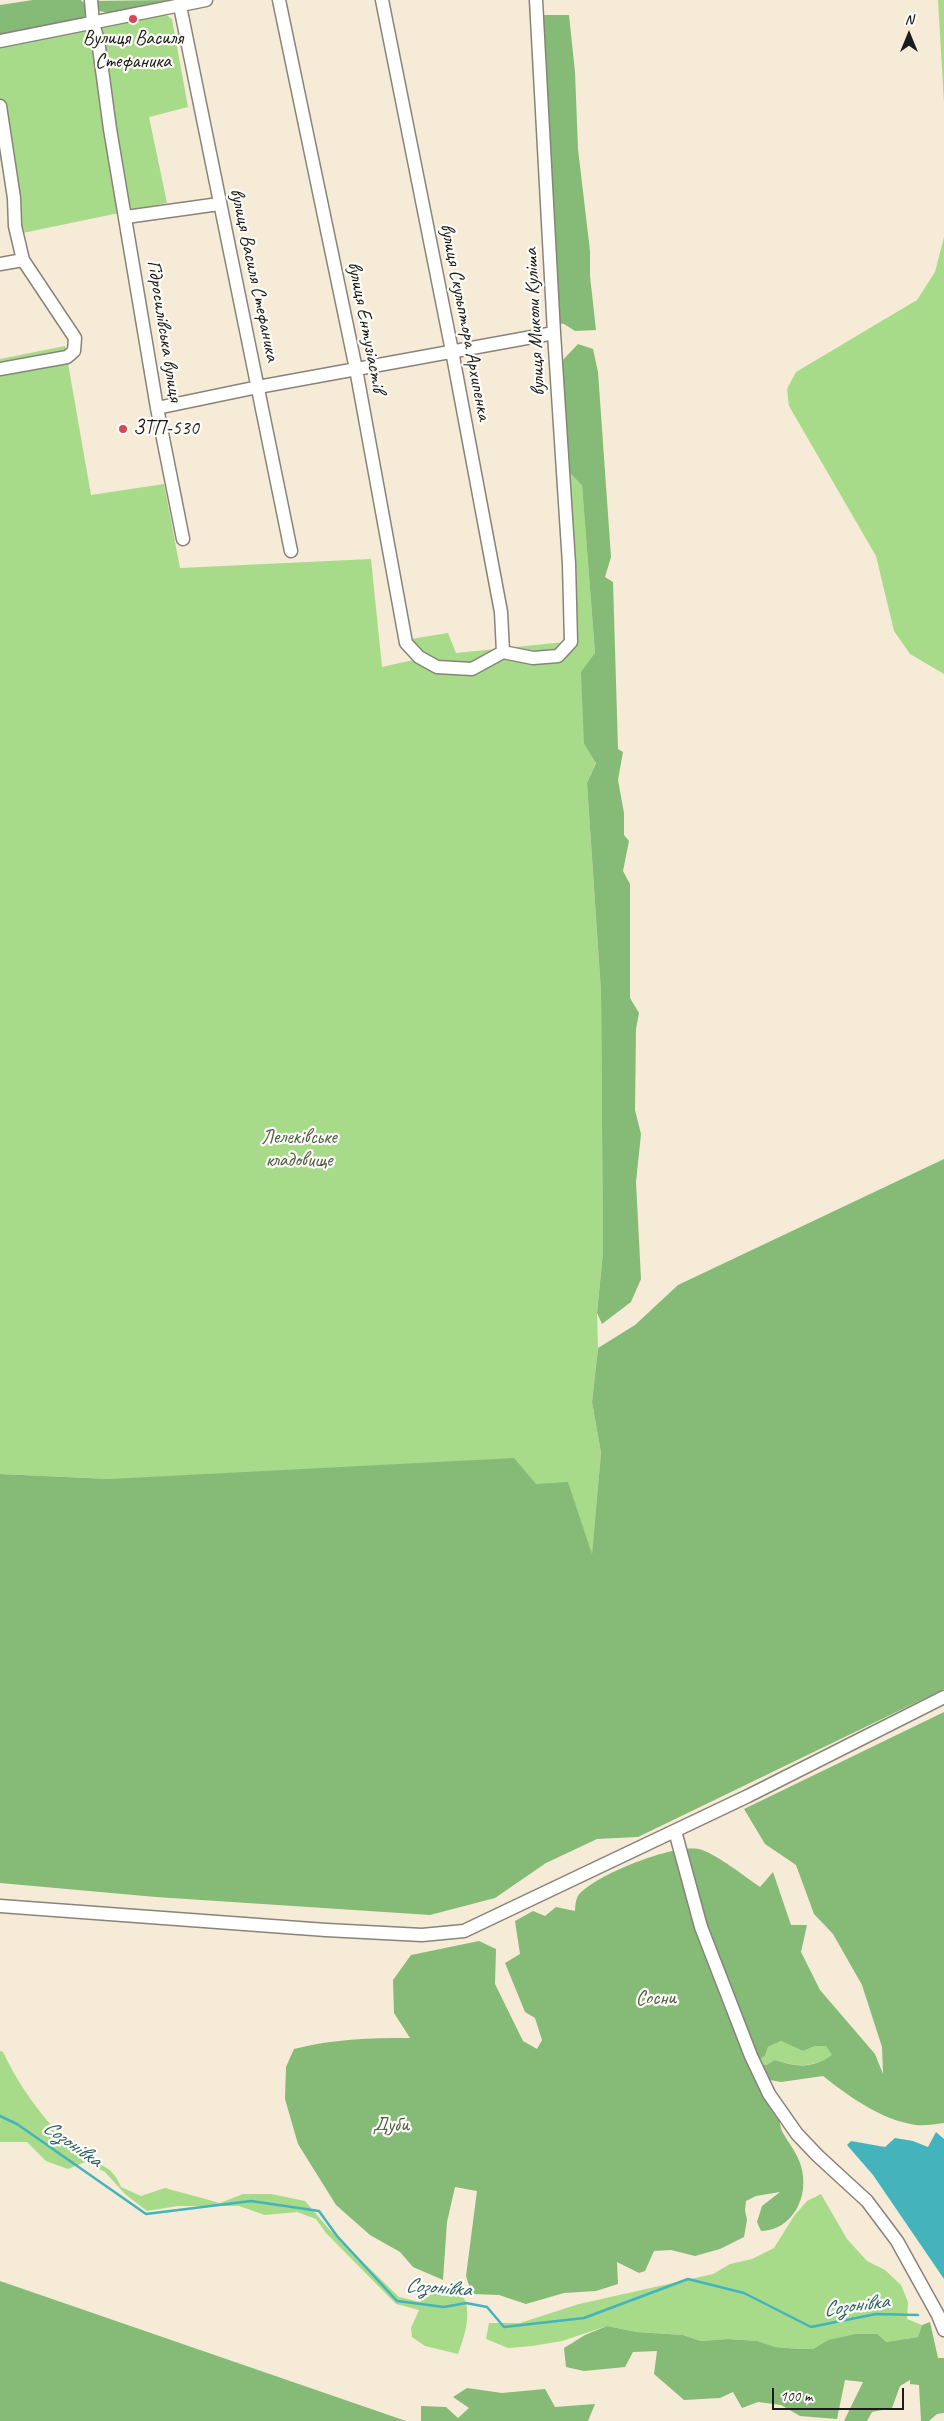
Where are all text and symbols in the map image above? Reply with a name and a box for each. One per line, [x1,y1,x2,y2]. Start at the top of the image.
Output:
north arrow [884,10,934,60]
text: N [905,11,913,28]
marker: Вулиця Василя Стефаника [127,13,139,25]
place label: Вулиця Василя Стефаника [83,27,183,74]
street label: вулиця Василя Стефаника [224,186,284,364]
street label: вулиця Скульптора Архипенка [434,221,496,423]
street label: вулиця Миколи Куліша [519,247,551,397]
street label: Гідросилівська вулиця [141,259,187,403]
street label: вулиця Ентузіастів [342,260,390,394]
place label: ЗТП-530 [133,417,199,441]
marker: ЗТП-530 [117,423,129,435]
park label: Лелеківське кладовище [261,1126,337,1173]
park label: Сосни [636,1987,676,2011]
park label: Дуби [373,2114,409,2138]
water label: Созонівка [38,2115,106,2173]
water label: Созонівка [404,2273,472,2303]
water label: Созонівка [822,2289,890,2323]
scale bar [774,2378,906,2410]
text: 100 m [780,2387,812,2406]

